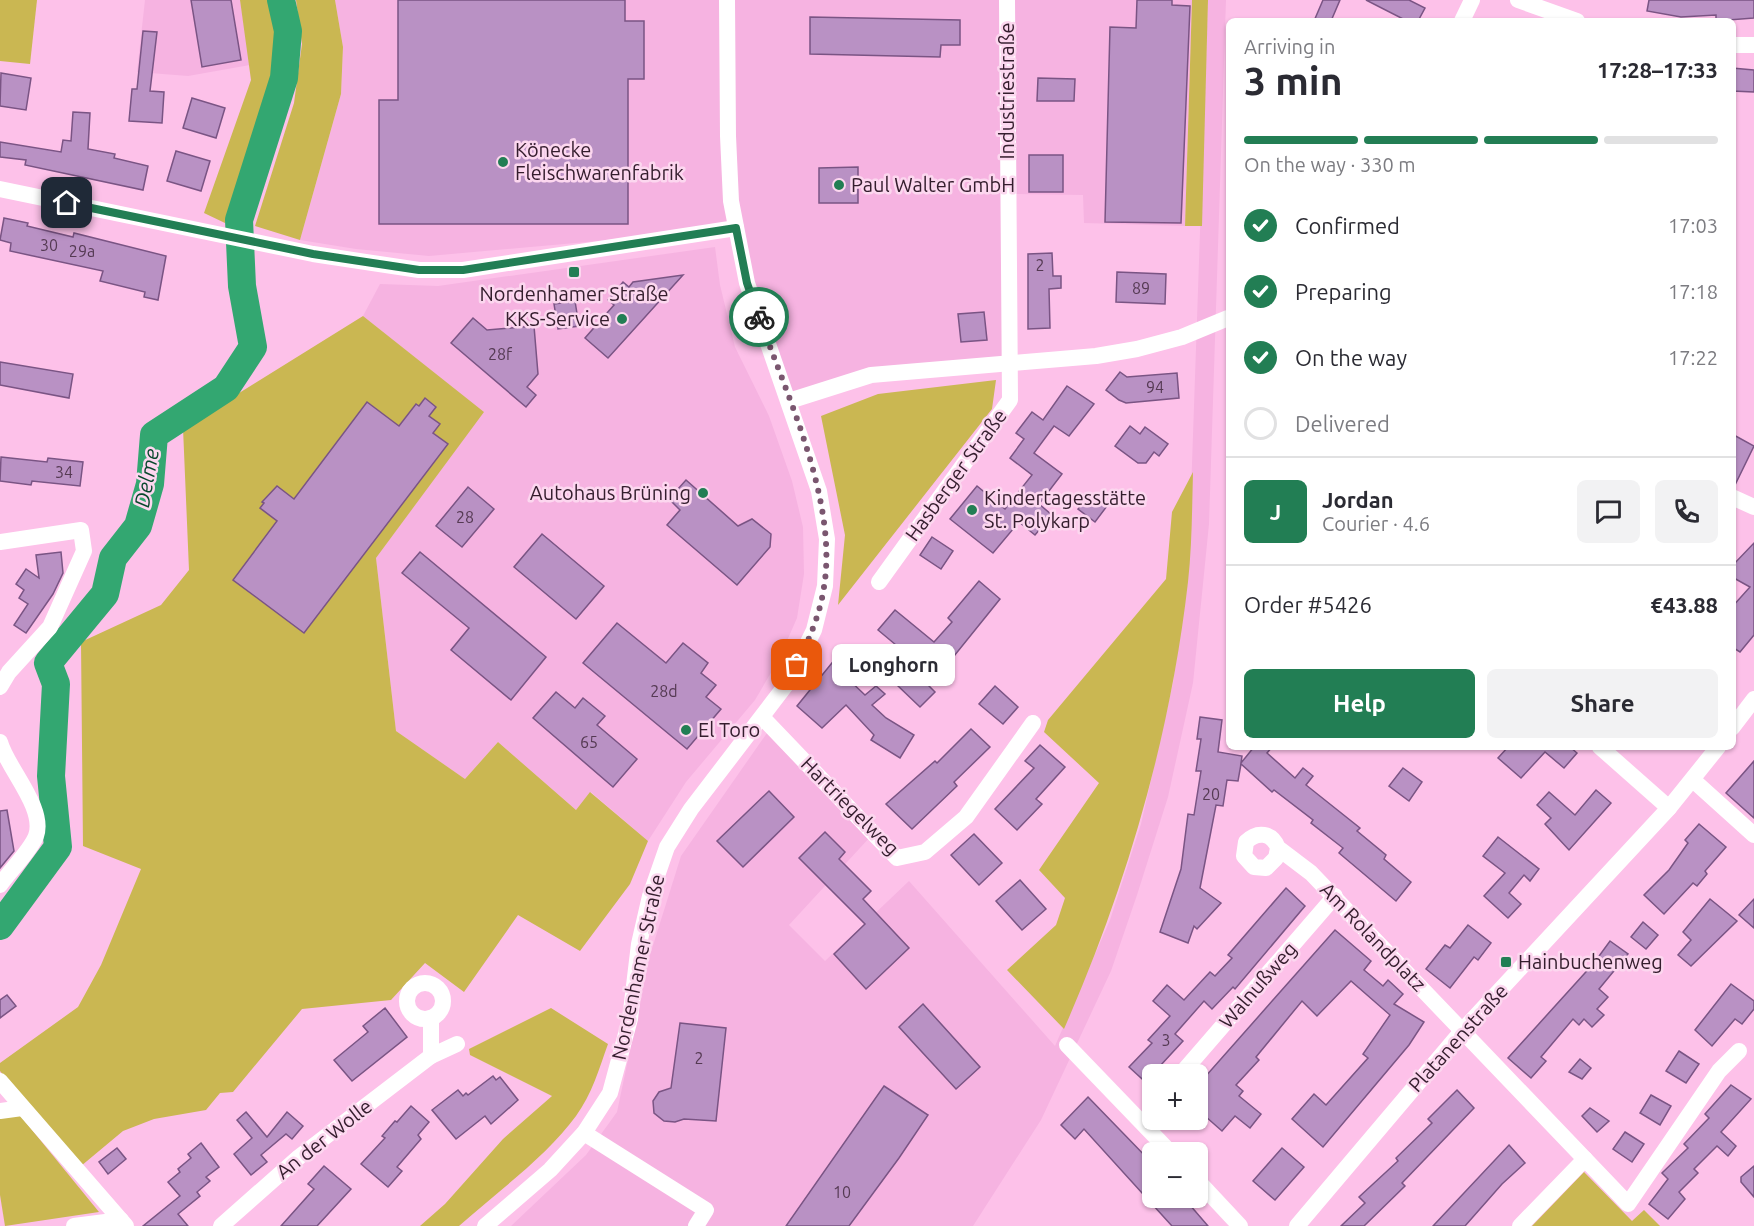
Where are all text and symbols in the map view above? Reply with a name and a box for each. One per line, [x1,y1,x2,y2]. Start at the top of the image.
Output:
street label: Industriestraße [995,22,1018,160]
text: Arriving in [1244,35,1335,58]
text: 17:28–17:33 [1597,57,1718,82]
text: 3 min [1244,59,1343,102]
place label: Könecke Fleischwarenfabrik [515,138,684,184]
text: On the way · 330 m [1244,153,1416,176]
marker: Könecke Fleischwarenfabrik [496,155,510,169]
place label: Paul Walter GmbH [851,173,1015,196]
pin [41,177,92,228]
marker: Paul Walter GmbH [832,178,846,192]
icon: home [50,186,83,219]
icon: check [1244,209,1277,242]
text: Confirmed [1295,213,1400,238]
text: 17:03 [1668,214,1718,237]
house number: 30 [40,236,58,254]
house number: 29a [69,242,95,260]
house number: 2 [1035,256,1045,274]
marker: Nordenhamer Straße [567,265,581,279]
icon: check [1244,275,1277,308]
house number: 89 [1132,279,1150,297]
text: Preparing [1295,279,1392,304]
text: 17:18 [1668,280,1718,303]
place label: Nordenhamer Straße [479,282,669,305]
courier [729,287,789,347]
icon: bike [743,301,776,334]
place label: KKS-Service [505,307,610,330]
marker: KKS-Service [615,312,629,326]
icon: check [1244,341,1277,374]
house number: 28f [488,345,513,363]
text: On the way [1295,345,1407,370]
text: 17:22 [1668,346,1718,369]
house number: 94 [1146,378,1164,396]
street label: Hasberger Straße [900,404,1011,545]
text: Delivered [1295,411,1390,436]
water label: Delme [129,446,163,509]
house number: 34 [55,463,73,481]
button: chat [1577,480,1640,543]
button: phone [1655,480,1718,543]
place label: Autohaus Brüning [530,481,691,504]
marker: Autohaus Brüning [696,486,710,500]
place label: Kindertagesstätte St. Polykarp [984,486,1146,532]
text: Jordan [1322,487,1394,512]
text: J [1270,499,1281,524]
marker: Kindertagesstätte St. Polykarp [965,503,979,517]
house number: 28 [456,508,474,526]
text: Courier · 4.6 [1322,512,1430,535]
text: Order #5426 [1244,592,1372,617]
text: €43.88 [1651,592,1718,617]
pin [771,639,822,690]
callout: Longhorn [833,644,956,686]
icon: bag [780,648,813,681]
text: Longhorn [848,653,939,676]
button: Help [1244,669,1475,738]
button: Share [1487,669,1718,738]
house number: 28d [650,682,678,700]
place label: El Toro [698,718,760,741]
marker: El Toro [679,723,693,737]
house number: 65 [580,733,598,751]
street label: Hartriegelweg [797,752,904,859]
house number: 20 [1202,785,1220,803]
street label: Nordenhamer Straße [607,872,668,1062]
street label: Am Rolandplatz [1316,878,1431,996]
street label: Walnußweg [1214,937,1301,1032]
place label: Hainbuchenweg [1518,950,1663,973]
marker: Hainbuchenweg [1499,955,1513,969]
street label: Platanenstraße [1403,979,1512,1096]
house number: 3 [1161,1031,1171,1049]
house number: 2 [694,1049,704,1067]
map controls [1142,1064,1208,1208]
button: + [1142,1064,1208,1130]
street label: An der Wolle [271,1094,376,1183]
button: − [1142,1142,1208,1208]
house number: 10 [833,1183,851,1201]

